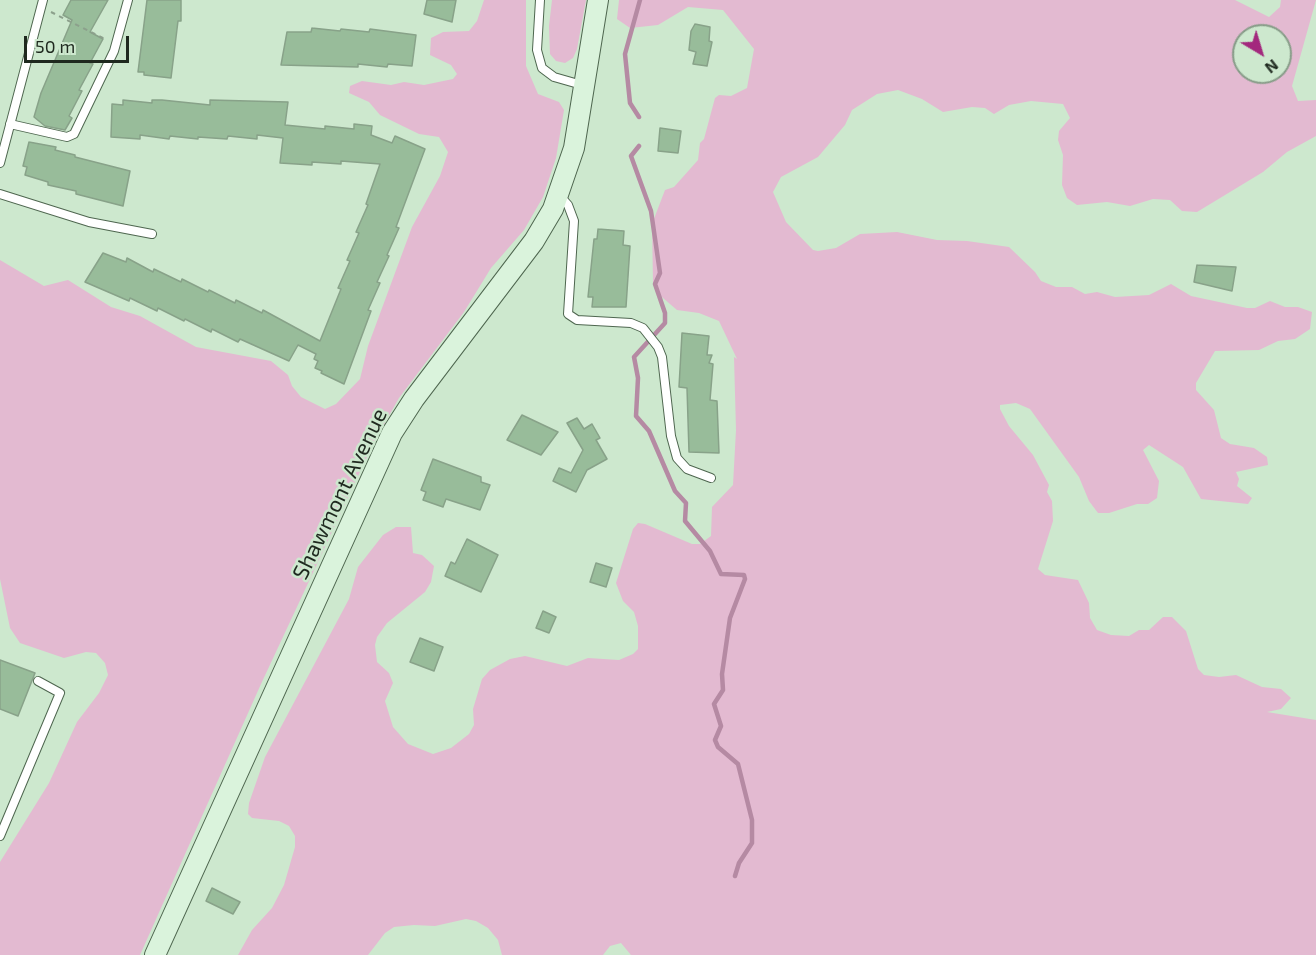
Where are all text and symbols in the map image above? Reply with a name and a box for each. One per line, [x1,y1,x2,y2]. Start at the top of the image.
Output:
scale bar [27,24,132,62]
north arrow [1232,24,1292,84]
text: 50 m [35,35,75,57]
text: N [1262,56,1283,78]
street label: Shawmont Avenue [287,404,393,584]

